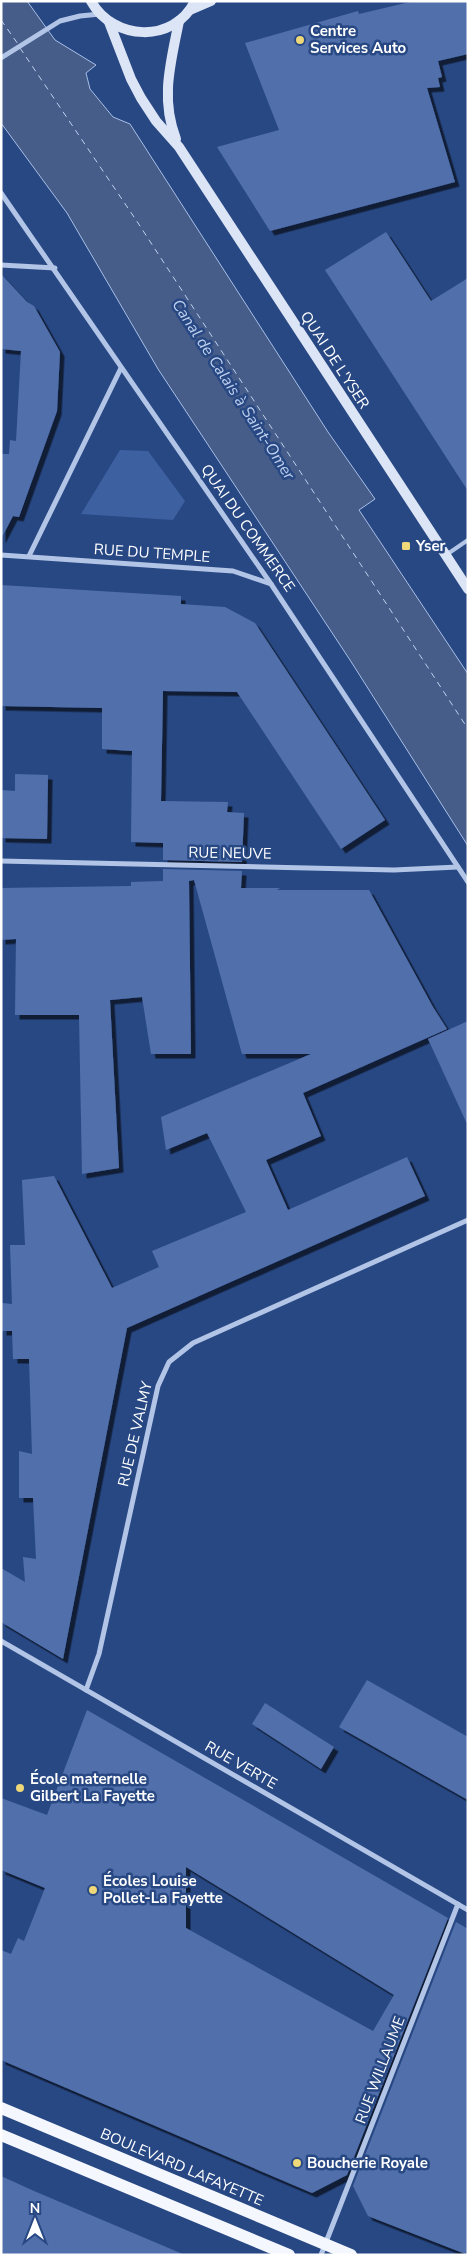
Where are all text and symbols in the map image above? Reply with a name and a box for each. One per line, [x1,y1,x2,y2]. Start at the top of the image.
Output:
place label: Centre Services Auto [310,21,407,58]
marker: Centre Services Auto [294,34,306,46]
water label: Canal de Calais à Saint-Omer [166,295,301,485]
street label: QUAI DE L'YSER [296,307,374,413]
street label: QUAI DU COMMERCE [196,460,300,596]
place label: Yser [415,536,446,556]
street label: RUE DU TEMPLE [93,539,211,567]
marker: Yser [400,540,412,552]
street label: RUE NEUVE [188,842,272,864]
street label: RUE DE VALMY [113,1378,157,1489]
street label: RUE VERTE [201,1736,281,1794]
place label: École maternelle Gilbert La Fayette [30,1769,155,1806]
marker: École maternelle Gilbert La Fayette [14,1782,26,1794]
place label: Écoles Louise Pollet-La Fayette [103,1871,223,1908]
marker: Écoles Louise Pollet-La Fayette [87,1884,99,1896]
street label: RUE WILLAUME [350,2014,410,2126]
street label: BOULEVARD LAFAYETTE [97,2123,267,2211]
place label: Boucherie Royale [307,2153,428,2173]
marker: Boucherie Royale [291,2157,303,2169]
north arrow [10,2196,60,2246]
text: N [30,2199,40,2218]

